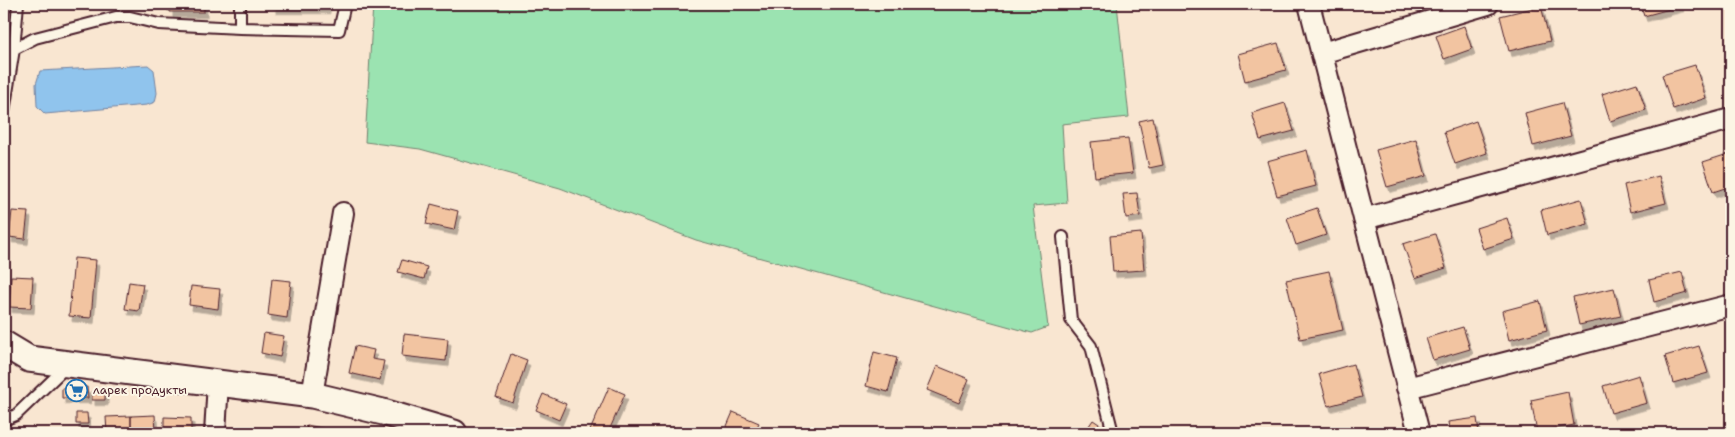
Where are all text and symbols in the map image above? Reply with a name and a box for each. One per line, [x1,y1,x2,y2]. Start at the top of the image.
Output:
supermarket icon: ларек продукты [65,378,89,402]
place label: ларек продукты [93,382,187,398]

